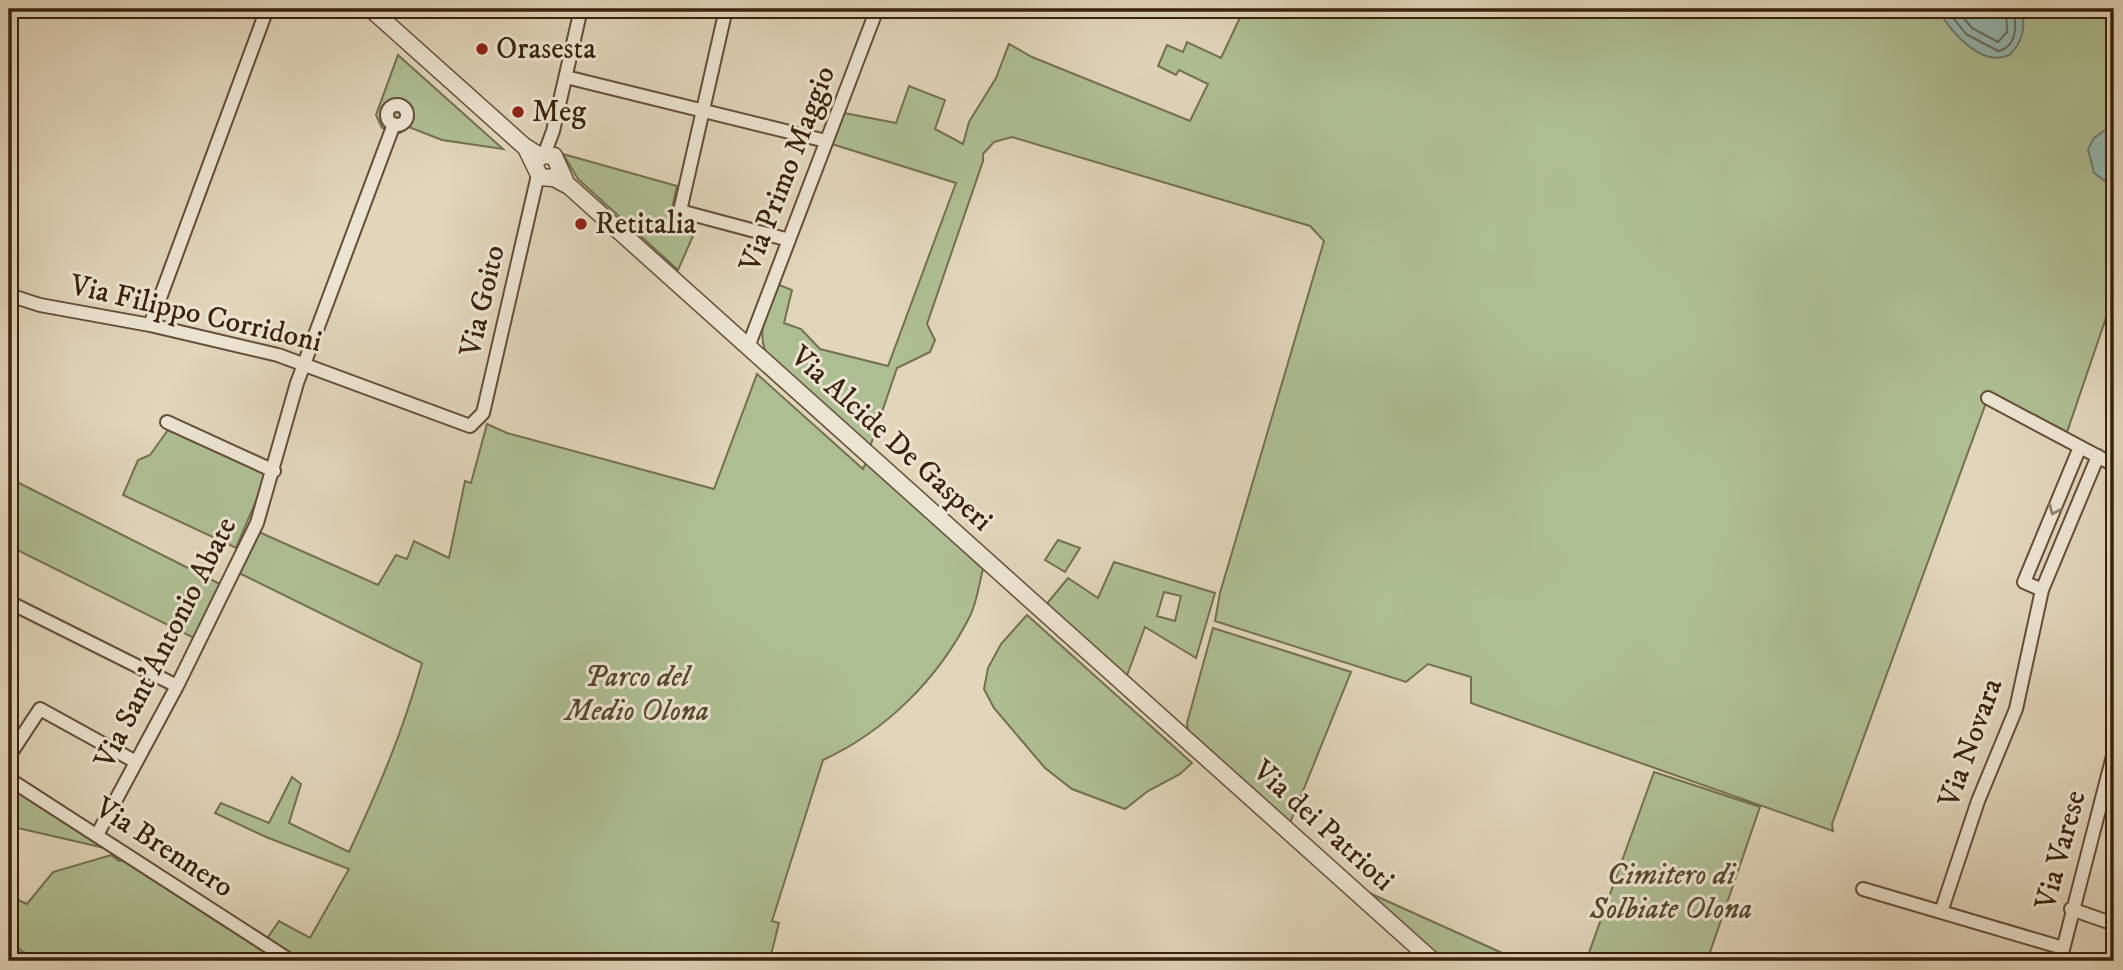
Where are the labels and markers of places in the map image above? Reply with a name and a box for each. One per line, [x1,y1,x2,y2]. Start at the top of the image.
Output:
place label: Orasesta [496,31,596,68]
marker: Orasesta [474,41,490,57]
place label: Meg [532,94,586,131]
marker: Meg [510,104,526,120]
place label: Retitalia [595,206,697,243]
marker: Retitalia [573,216,589,232]

